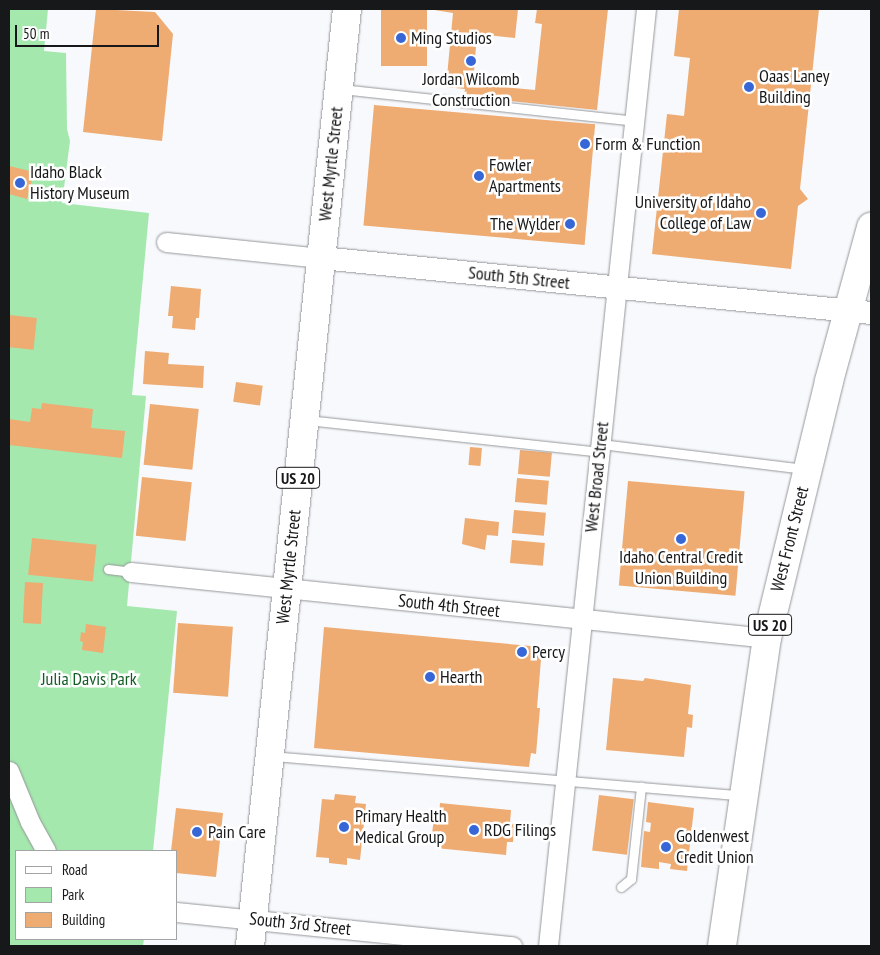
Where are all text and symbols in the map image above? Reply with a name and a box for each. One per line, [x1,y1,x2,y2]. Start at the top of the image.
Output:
scale bar [18,15,161,47]
text: 50 m [23,24,49,43]
place label: Ming Studios [411,27,492,49]
marker: Ming Studios [395,32,407,44]
marker: Jordan Wilcomb Construction [465,55,477,67]
place label: Oaas Laney Building [759,66,829,108]
place label: Jordan Wilcomb Construction [422,69,520,112]
marker: Oaas Laney Building [743,81,755,93]
street label: West Myrtle Street [314,106,348,222]
place label: Form & Function [595,133,700,155]
marker: Form & Function [579,138,591,150]
place label: Fowler Apartments [489,155,561,198]
place label: Idaho Black History Museum [30,162,130,204]
marker: Fowler Apartments [473,170,485,182]
marker: Idaho Black History Museum [14,177,26,189]
place label: University of Idaho College of Law [634,192,751,234]
marker: University of Idaho College of Law [755,207,767,219]
place label: The Wylder [490,213,560,235]
marker: The Wylder [564,218,576,230]
street label: South 5th Street [467,262,571,294]
street label: West Broad Street [580,421,614,533]
road number: US 20 [276,464,320,492]
street label: West Front Street [766,484,814,594]
street label: West Myrtle Street [272,509,306,625]
marker: Idaho Central Credit Union Building [675,533,687,545]
place label: Idaho Central Credit Union Building [619,547,743,590]
street label: South 4th Street [397,590,501,622]
road number: US 20 [748,612,792,638]
place label: Percy [532,641,565,663]
marker: Percy [516,646,528,658]
place label: Hearth [440,666,483,688]
park label: Julia Davis Park [41,668,137,690]
marker: Hearth [424,671,436,683]
place label: Primary Health Medical Group [355,806,447,849]
place label: RDG Filings [484,819,556,841]
marker: Primary Health Medical Group [337,820,351,834]
place label: Pain Care [208,821,266,843]
marker: RDG Filings [468,824,480,836]
marker: Pain Care [190,825,204,839]
place label: Goldenwest Credit Union [676,826,754,869]
marker: Goldenwest Credit Union [660,841,672,853]
legend [15,850,178,940]
text: Road [62,860,88,879]
text: Park [62,885,84,904]
street label: South 3rd Street [248,908,352,940]
text: Building [62,910,105,929]

